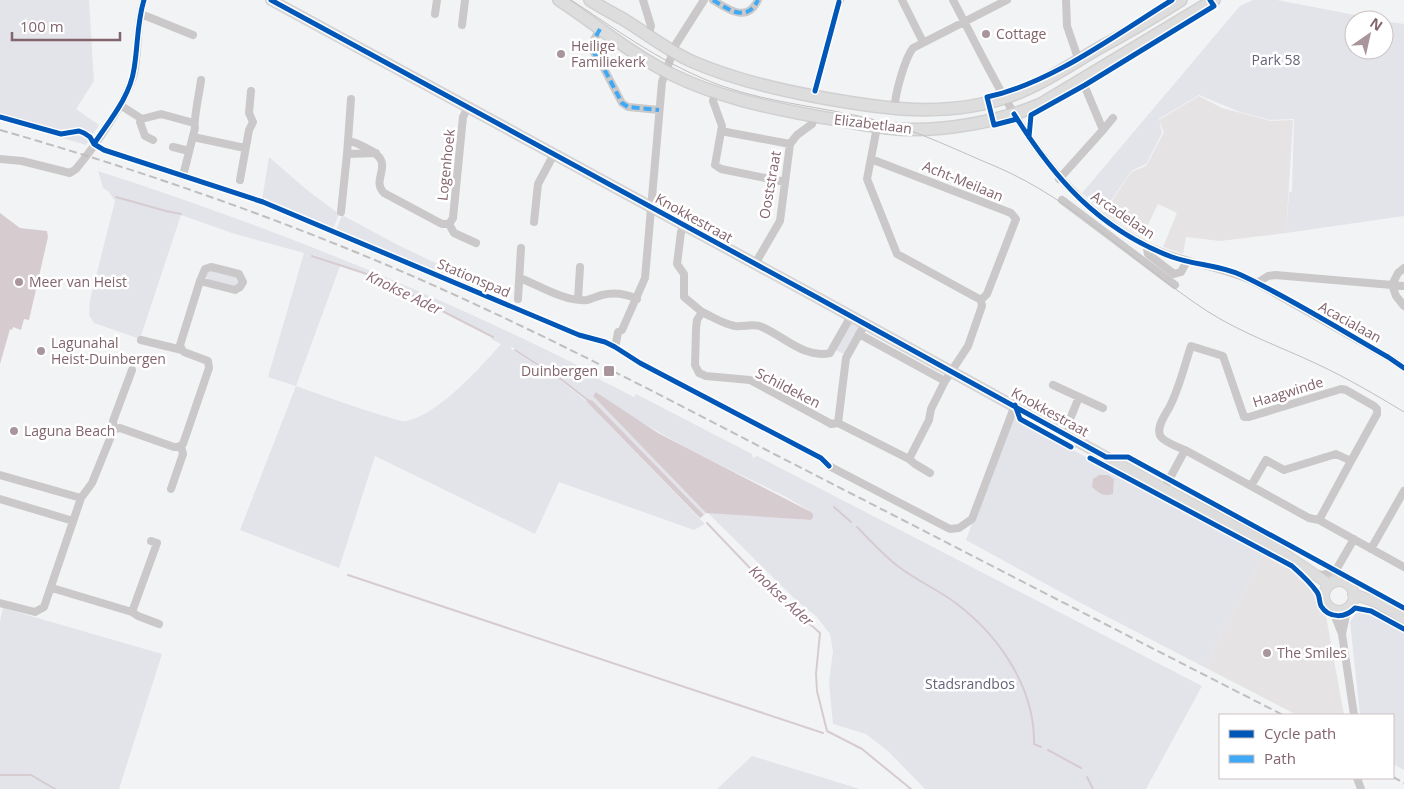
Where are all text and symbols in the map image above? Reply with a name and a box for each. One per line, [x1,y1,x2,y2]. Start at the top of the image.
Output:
scale bar [12,10,120,42]
north arrow [1344,10,1394,60]
text: N [1367,13,1387,35]
text: 100 m [20,16,64,36]
place label: Cottage [996,24,1047,43]
marker: Cottage [980,28,992,40]
place label: Heilige Familiekerk [571,36,646,71]
marker: Heilige Familiekerk [555,48,567,60]
park label: Park 58 [1252,50,1300,69]
street label: Elizabetlaan [833,109,913,138]
street label: Logenhoek [432,128,459,202]
street label: Ooststraat [754,149,785,220]
street label: Acht-Meilaan [920,156,1006,205]
street label: Arcadelaan [1088,186,1159,243]
street label: Knokkestraat [652,188,736,247]
street label: Stationspad [435,254,514,301]
water label: Knokse Ader [364,265,446,319]
place label: Meer van Heist [29,272,127,291]
marker: Meer van Heist [13,276,25,288]
street label: Acacialaan [1315,297,1385,347]
place label: Lagunahal Heist-Duinbergen [51,333,166,368]
marker: Lagunahal Heist-Duinbergen [35,345,47,357]
place label: Duinbergen [521,361,598,380]
street label: Schildeken [753,363,824,412]
marker: Duinbergen [602,364,616,378]
street label: Haagwinde [1250,372,1326,411]
street label: Knokkestraat [1008,382,1092,441]
place label: Laguna Beach [24,421,115,440]
marker: Laguna Beach [8,425,20,437]
water label: Knokse Ader [745,560,819,631]
place label: The Smiles [1277,643,1347,662]
marker: The Smiles [1261,647,1273,659]
park label: Stadsrandbos [925,674,1015,693]
legend [1219,714,1394,779]
text: Cycle path [1264,723,1336,743]
text: Path [1264,748,1296,768]

